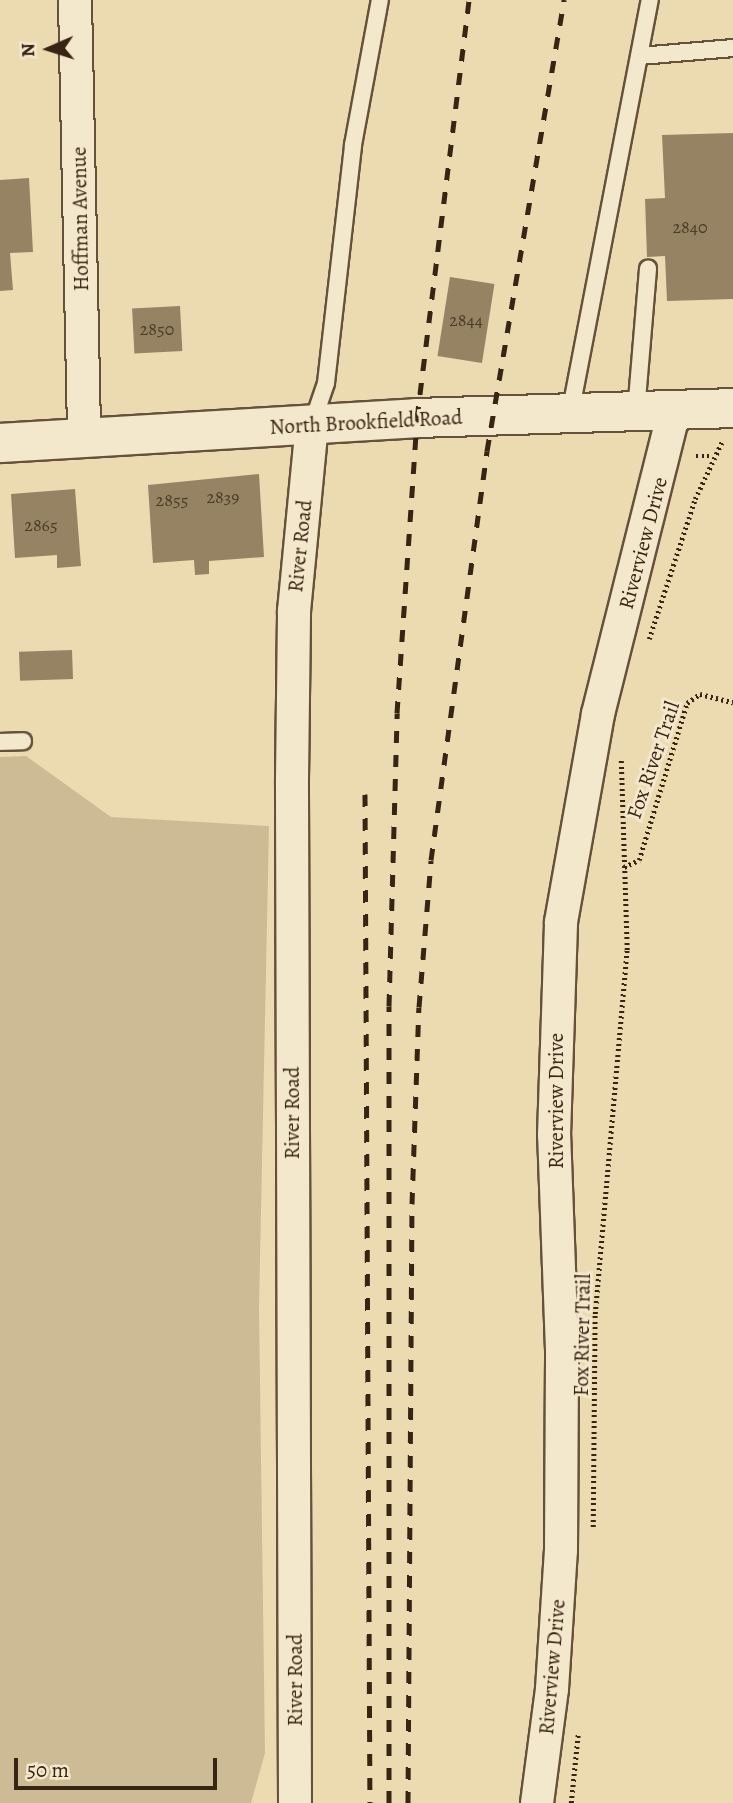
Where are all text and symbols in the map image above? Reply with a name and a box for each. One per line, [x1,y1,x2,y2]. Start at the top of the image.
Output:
north arrow [14,14,84,84]
text: N [15,43,41,58]
street label: Hoffman Avenue [66,147,94,291]
house number: 2840 [672,216,708,238]
house number: 2844 [449,309,483,331]
house number: 2850 [140,318,174,340]
street label: North Brookfield Road [269,404,463,440]
street label: Riverview Drive [613,474,673,612]
house number: 2839 [207,486,239,508]
house number: 2855 [156,489,188,511]
street label: River Road [283,498,317,594]
house number: 2865 [24,514,58,536]
street label: Fox River Trail [621,698,685,822]
street label: Riverview Drive [543,1033,569,1169]
street label: River Road [279,1067,305,1159]
street label: Fox River Trail [568,1273,596,1397]
street label: Riverview Drive [534,1598,570,1736]
street label: River Road [282,1634,308,1726]
scale bar [18,1744,220,1788]
text: 50 m [27,1756,69,1784]

